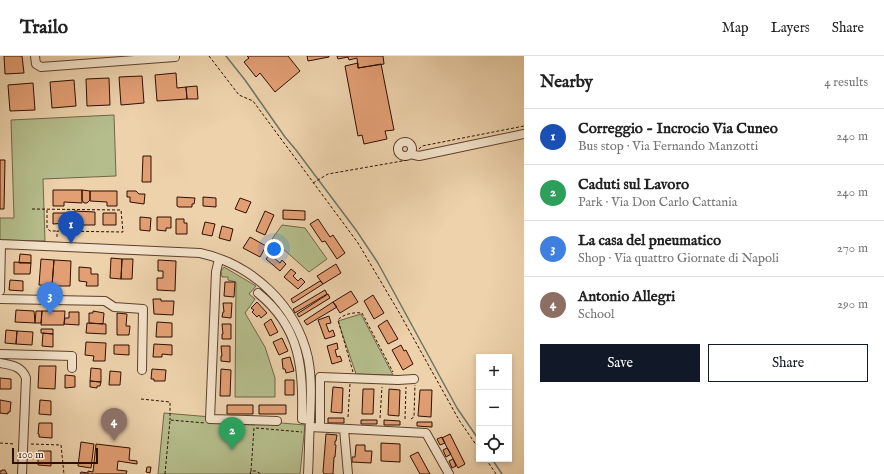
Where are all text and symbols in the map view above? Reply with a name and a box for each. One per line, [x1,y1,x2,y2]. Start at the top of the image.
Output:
text: Trailo [20,16,68,40]
text: Map [722,19,749,37]
text: Layers [771,19,810,37]
text: Share [832,19,864,37]
text: Nearby [540,72,593,93]
text: 4 results [824,74,868,91]
text: Correggio - Incrocio Via Cuneo [578,119,778,138]
text: 1 [551,128,555,145]
text: 240 m [836,128,868,145]
text: Bus stop · Via Fernando Manzotti [578,138,758,155]
text: Caduti sul Lavoro [578,175,689,194]
text: 2 [550,184,556,201]
text: 240 m [836,184,868,201]
text: Park · Via Don Carlo Cattania [578,194,737,211]
pin: 1 [58,211,84,244]
text: La casa del pneumatico [578,231,721,250]
your location [264,239,284,259]
text: 3 [551,240,555,257]
text: 270 m [837,240,868,257]
text: Shop · Via quattro Giornate di Napoli [578,250,779,267]
pin: 3 [37,282,63,315]
text: Antonio Allegri [578,287,675,306]
text: 4 [550,296,556,313]
text: 290 m [837,296,868,313]
text: School [578,306,615,323]
button: Save [540,344,700,382]
button: Share [708,344,868,382]
map controls [476,354,512,462]
button: + [476,354,512,390]
button: − [476,390,512,426]
pin: 4 [101,408,127,441]
pin: 2 [219,417,245,450]
button: locate [476,426,512,462]
scale bar [12,446,98,465]
text: 100 m [18,448,44,462]

